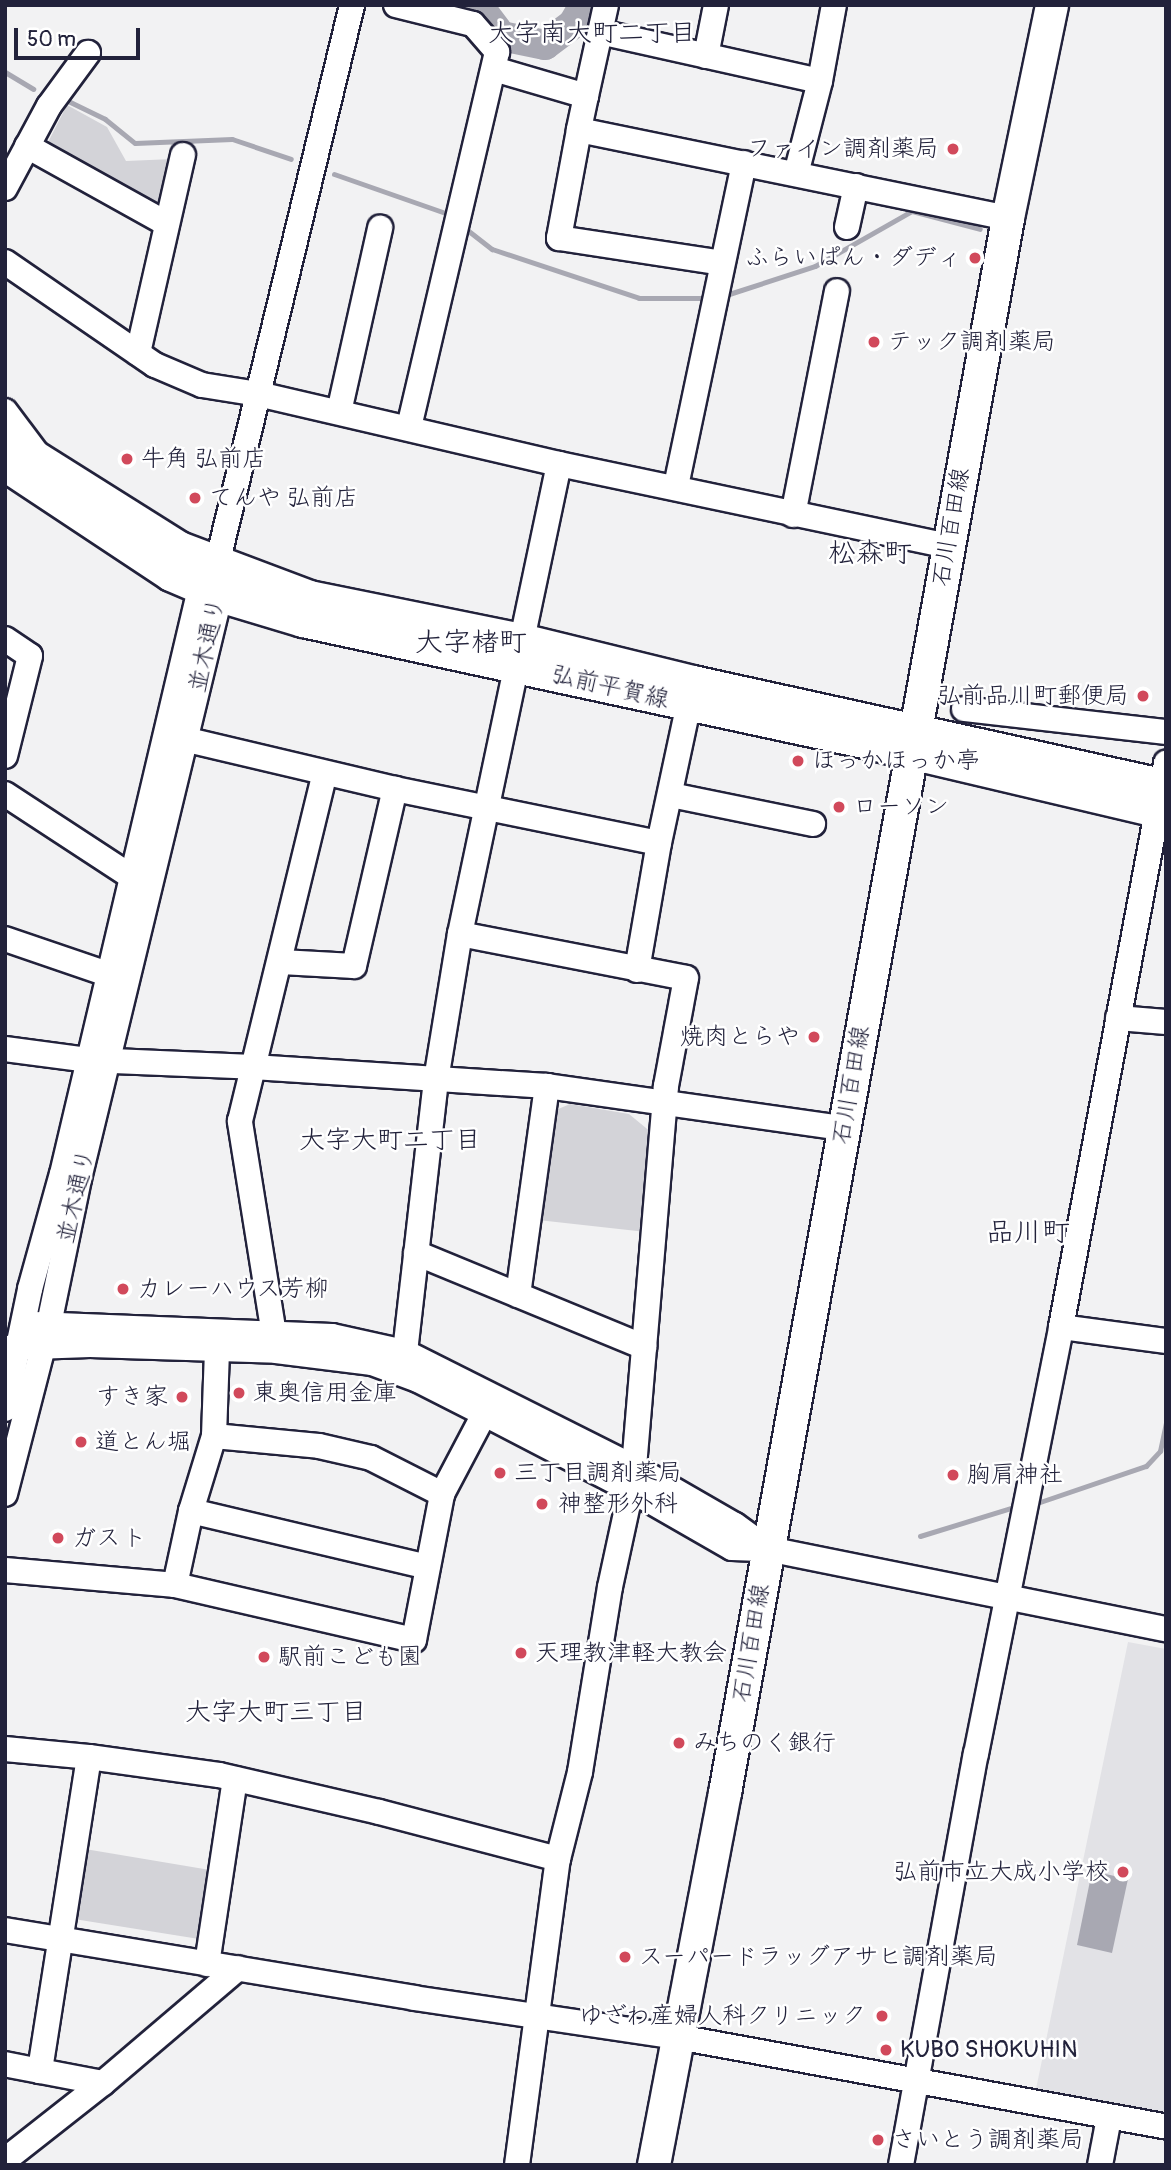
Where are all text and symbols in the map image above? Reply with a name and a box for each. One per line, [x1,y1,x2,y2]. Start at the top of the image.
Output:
scale bar [18,14,144,58]
district label: 大字南大町二丁目 [488,18,696,50]
text: 50 m [27,26,76,53]
place label: ファイン調剤薬局 [747,135,939,163]
marker: ファイン調剤薬局 [945,141,961,157]
place label: ふらいぱん・ダディ [745,244,961,272]
marker: ふらいぱん・ダディ [967,250,983,266]
place label: テック調剤薬局 [888,328,1056,356]
marker: テック調剤薬局 [866,334,882,350]
place label: 牛角 弘前店 [141,445,266,473]
marker: 牛角 弘前店 [119,451,135,467]
street label: 石川百田線 [926,465,976,589]
place label: てんや 弘前店 [209,484,358,512]
marker: てんや 弘前店 [187,490,203,506]
district label: 松森町 [828,537,912,571]
street label: 並木通り [183,595,231,695]
district label: 大字楮町 [415,626,527,660]
street label: 弘前平賀線 [548,659,672,715]
place label: 弘前品川町郵便局 [937,682,1129,710]
marker: 弘前品川町郵便局 [1135,688,1151,704]
place label: ほっかほっか亭 [812,747,980,775]
marker: ほっかほっか亭 [790,753,806,769]
place label: ローソン [853,793,949,821]
marker: ローソン [831,799,847,815]
place label: 焼肉とらや [680,1023,800,1051]
street label: 石川百田線 [826,1023,876,1147]
marker: 焼肉とらや [806,1029,822,1045]
district label: 大字大町二丁目 [299,1125,481,1157]
street label: 並木通り [51,1146,101,1246]
district label: 品川町 [986,1216,1070,1250]
place label: カレーハウス芳柳 [137,1275,330,1303]
marker: カレーハウス芳柳 [115,1281,131,1297]
place label: 東奥信用金庫 [253,1379,397,1407]
place label: すき家 [96,1383,168,1411]
marker: 東奥信用金庫 [231,1385,247,1401]
marker: すき家 [174,1389,190,1405]
place label: 道とん堀 [95,1428,191,1456]
marker: 道とん堀 [73,1434,89,1450]
place label: 三丁目調剤薬局 [514,1459,682,1487]
place label: 胸肩神社 [967,1461,1063,1489]
marker: 三丁目調剤薬局 [492,1465,508,1481]
marker: 胸肩神社 [945,1467,961,1483]
place label: 神整形外科 [558,1490,678,1518]
marker: 神整形外科 [532,1494,552,1514]
place label: ガスト [72,1524,144,1552]
marker: ガスト [50,1530,66,1546]
street label: 石川百田線 [726,1581,776,1705]
place label: 天理教津軽大教会 [535,1639,727,1667]
place label: 駅前こども園 [278,1643,422,1671]
marker: 天理教津軽大教会 [513,1645,529,1661]
marker: 駅前こども園 [256,1649,272,1665]
district label: 大字大町三丁目 [185,1697,367,1729]
place label: みちのく銀行 [693,1729,837,1757]
marker: みちのく銀行 [671,1735,687,1751]
place label: 弘前市立大成小学校 [893,1858,1109,1886]
marker: 弘前市立大成小学校 [1115,1864,1131,1880]
place label: スーパードラッグアサヒ調剤薬局 [639,1943,998,1971]
marker: スーパードラッグアサヒ調剤薬局 [617,1949,633,1965]
place label: ゆざわ産婦人科クリニック [578,2002,866,2030]
marker: ゆざわ産婦人科クリニック [872,2006,892,2026]
place label: KUBO SHOKUHIN [900,2036,1077,2064]
marker: KUBO SHOKUHIN [878,2042,894,2058]
place label: さいとう調剤薬局 [892,2126,1084,2154]
marker: さいとう調剤薬局 [870,2132,886,2148]

